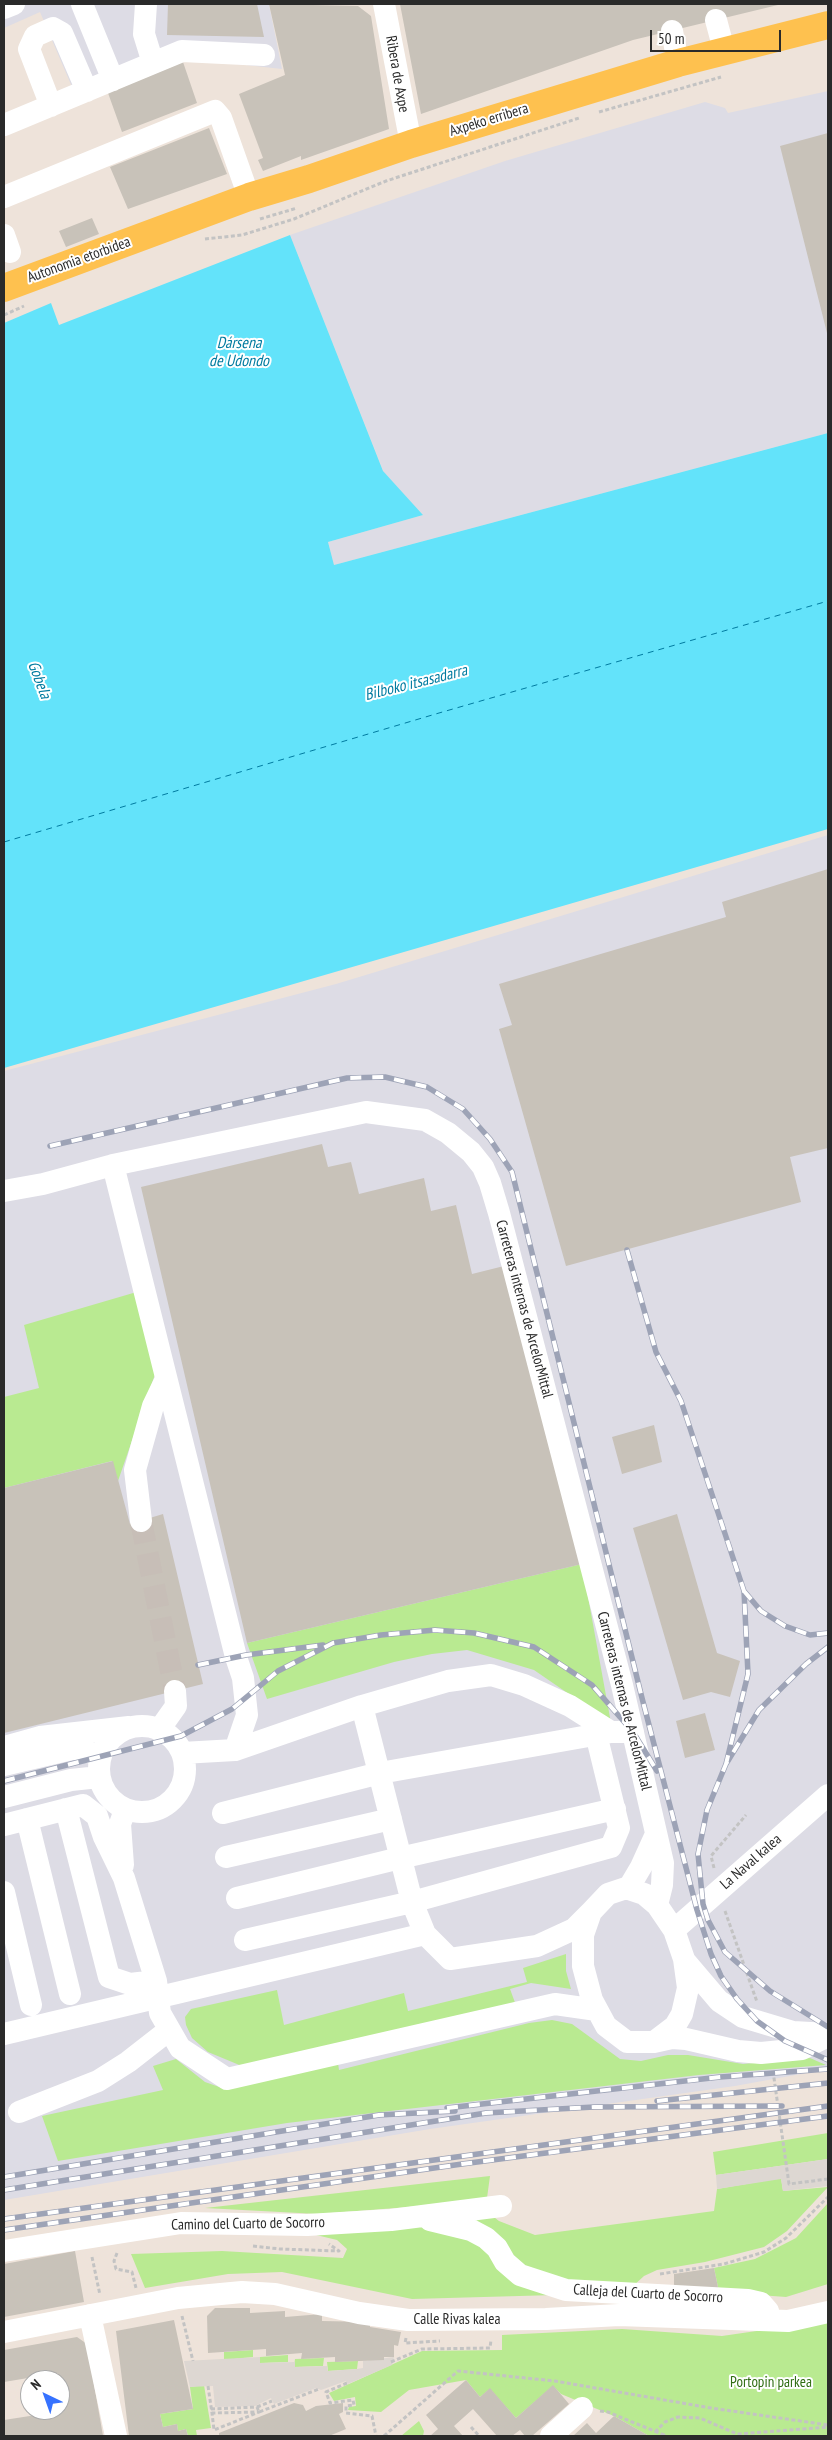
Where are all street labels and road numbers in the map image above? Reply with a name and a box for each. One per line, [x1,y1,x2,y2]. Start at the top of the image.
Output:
street label: Ribera de Axpe [381,34,413,114]
street label: Axpeko erribera [447,99,531,141]
street label: Autonomia etorbidea [25,233,133,287]
street label: Carreteras internas de ArcelorMittal [492,1218,556,1400]
street label: Carreteras internas de ArcelorMittal [593,1610,655,1792]
street label: La Naval kalea [717,1831,785,1893]
street label: Camino del Cuarto de Socorro [171,2214,325,2234]
street label: Calleja del Cuarto de Socorro [573,2281,723,2307]
street label: Calle Rivas kalea [413,2311,501,2329]

